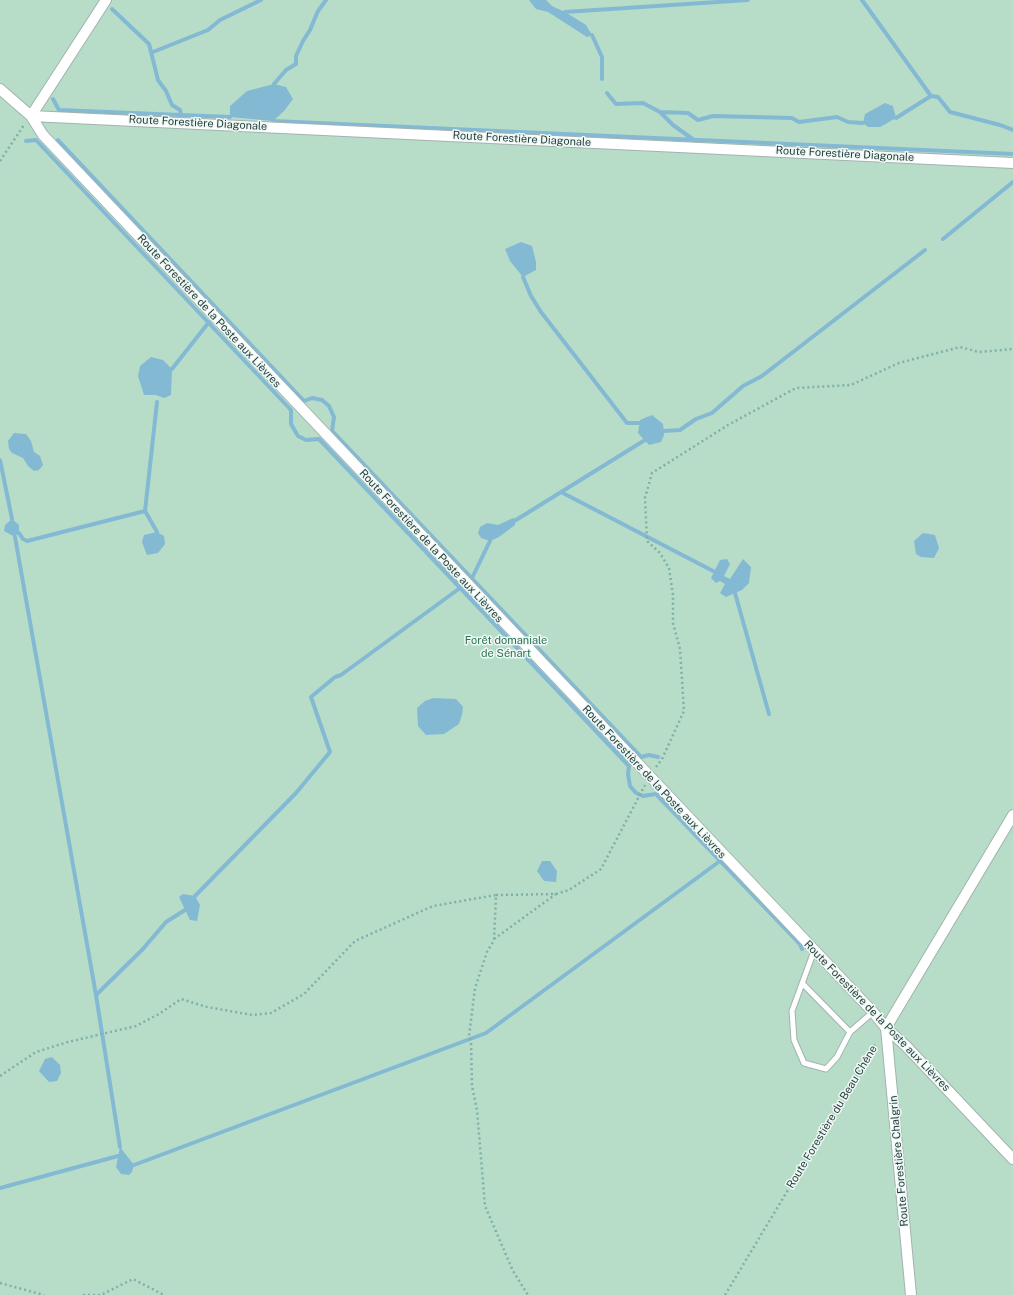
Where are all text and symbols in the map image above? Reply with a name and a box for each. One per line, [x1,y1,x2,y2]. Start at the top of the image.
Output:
street label: Route Forestière Diagonale [128,113,268,133]
street label: Route Forestière Diagonale [452,129,592,149]
street label: Route Forestière Diagonale [775,144,915,164]
street label: Route Forestière de la Poste aux Lièvres [134,232,284,390]
street label: Route Forestière de la Poste aux Lièvres [356,467,506,625]
park label: Forêt domaniale de Sénart [465,634,547,660]
street label: Route Forestière de la Poste aux Lièvres [579,703,729,861]
street label: Route Forestière de la Poste aux Lièvres [801,938,953,1094]
street label: Route Forestière du Beau Chêne [784,1043,880,1191]
street label: Route Forestière Chalgrin [887,1095,911,1227]

